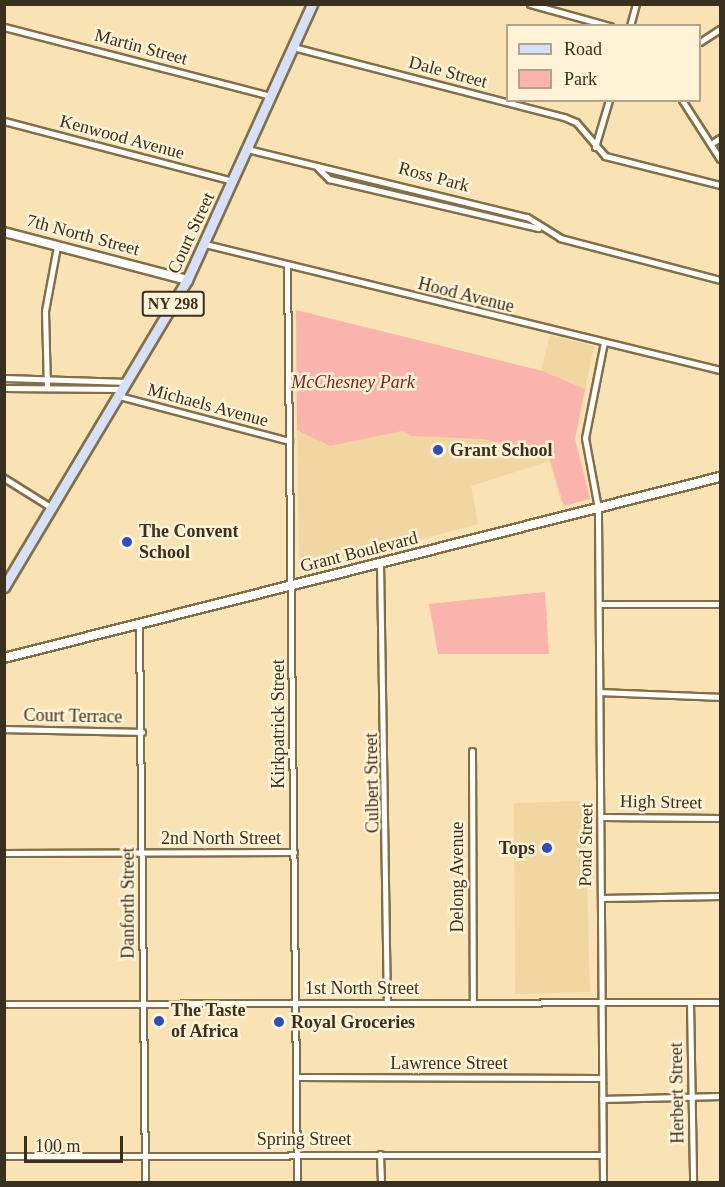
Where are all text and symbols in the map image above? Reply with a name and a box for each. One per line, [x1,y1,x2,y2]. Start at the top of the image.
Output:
street label: Martin Street [92,24,190,70]
legend [506,24,701,102]
text: Road [564,39,602,59]
street label: Dale Street [406,51,490,93]
text: Park [564,69,597,89]
street label: Kenwood Avenue [57,110,187,164]
street label: Ross Park [396,157,472,197]
street label: Court Street [163,189,219,277]
street label: 7th North Street [24,210,142,260]
street label: Hood Avenue [415,273,517,317]
road number: NY 298 [140,291,206,317]
park label: McChesney Park [291,371,415,393]
street label: Michaels Avenue [145,378,271,432]
place label: Grant School [450,439,553,461]
marker: Grant School [431,443,445,457]
place label: The Convent School [139,521,239,564]
street label: Grant Boulevard [298,527,420,577]
marker: The Convent School [120,535,134,549]
street label: Kirkpatrick Street [267,659,289,789]
street label: Court Terrace [23,704,123,728]
street label: Culbert Street [360,733,384,833]
street label: High Street [620,790,702,814]
street label: Pond Street [574,803,598,887]
street label: Delong Avenue [446,821,468,933]
street label: 2nd North Street [161,827,281,849]
place label: Tops [499,837,535,859]
marker: Tops [540,841,554,855]
street label: Danforth Street [117,847,139,959]
street label: 1st North Street [305,977,419,999]
place label: The Taste of Africa [171,1000,246,1042]
place label: Royal Groceries [291,1011,415,1033]
marker: The Taste of Africa [152,1014,166,1028]
marker: Royal Groceries [272,1015,286,1029]
street label: Herbert Street [665,1042,689,1144]
street label: Lawrence Street [390,1052,508,1074]
scale bar [27,1124,126,1162]
street label: Spring Street [257,1128,351,1150]
text: 100 m [35,1136,81,1156]

